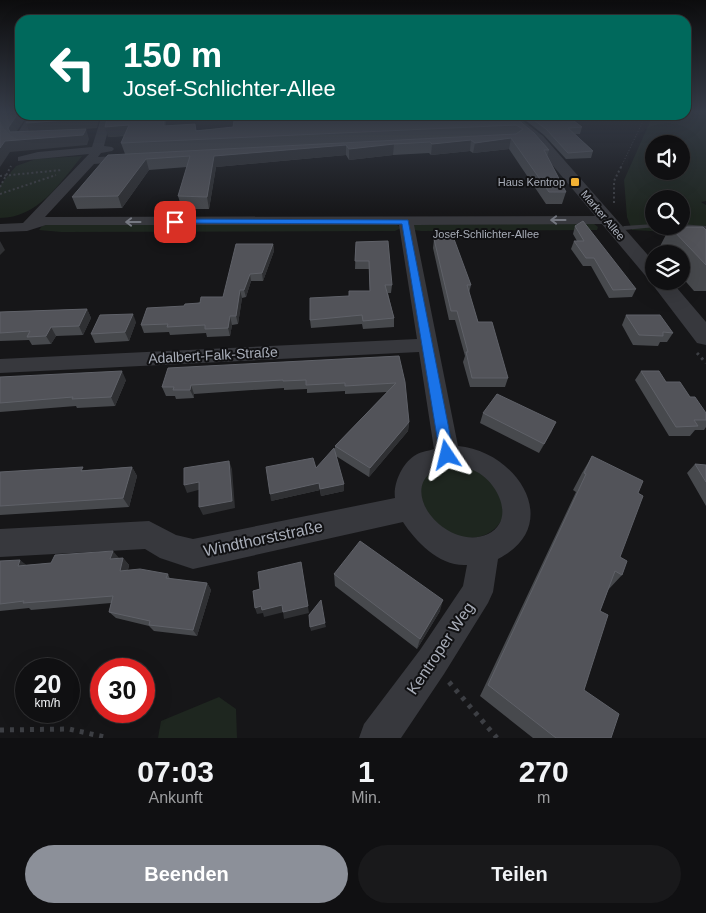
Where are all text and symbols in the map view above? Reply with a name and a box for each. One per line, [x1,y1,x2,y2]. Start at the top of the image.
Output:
icon: left [40,35,105,100]
text: 150 m [123,35,222,74]
text: Josef-Schlichter-Allee [123,76,336,101]
map controls [645,135,690,290]
button: sound [645,135,690,180]
place label: Haus Kentrop [498,176,565,188]
marker: Haus Kentrop [569,176,581,188]
street label: Marker Allee [579,188,627,242]
button: search [645,190,690,235]
pin [154,201,196,243]
icon: arrive [161,208,189,236]
one-way arrow [550,215,566,225]
one-way arrow [125,217,142,227]
street label: Josef-Schlichter-Allee [433,228,539,240]
button: layers [645,245,690,290]
street label: Adalbert-Falk-Straße [148,344,279,366]
position arrow [420,428,472,480]
street label: Windthorststraße [202,517,325,559]
street label: Kentroper Weg [403,599,477,698]
speed limit sign: 30 [90,658,155,723]
text: 20 [34,670,61,698]
text: km/h [34,696,61,710]
text: 07:03 [137,755,214,788]
text: 1 [358,755,375,788]
text: 270 [519,755,569,788]
text: Ankunft [148,789,203,806]
text: Min. [351,789,381,806]
text: m [537,789,550,806]
button: Beenden [25,845,348,903]
button: Teilen [358,845,681,903]

